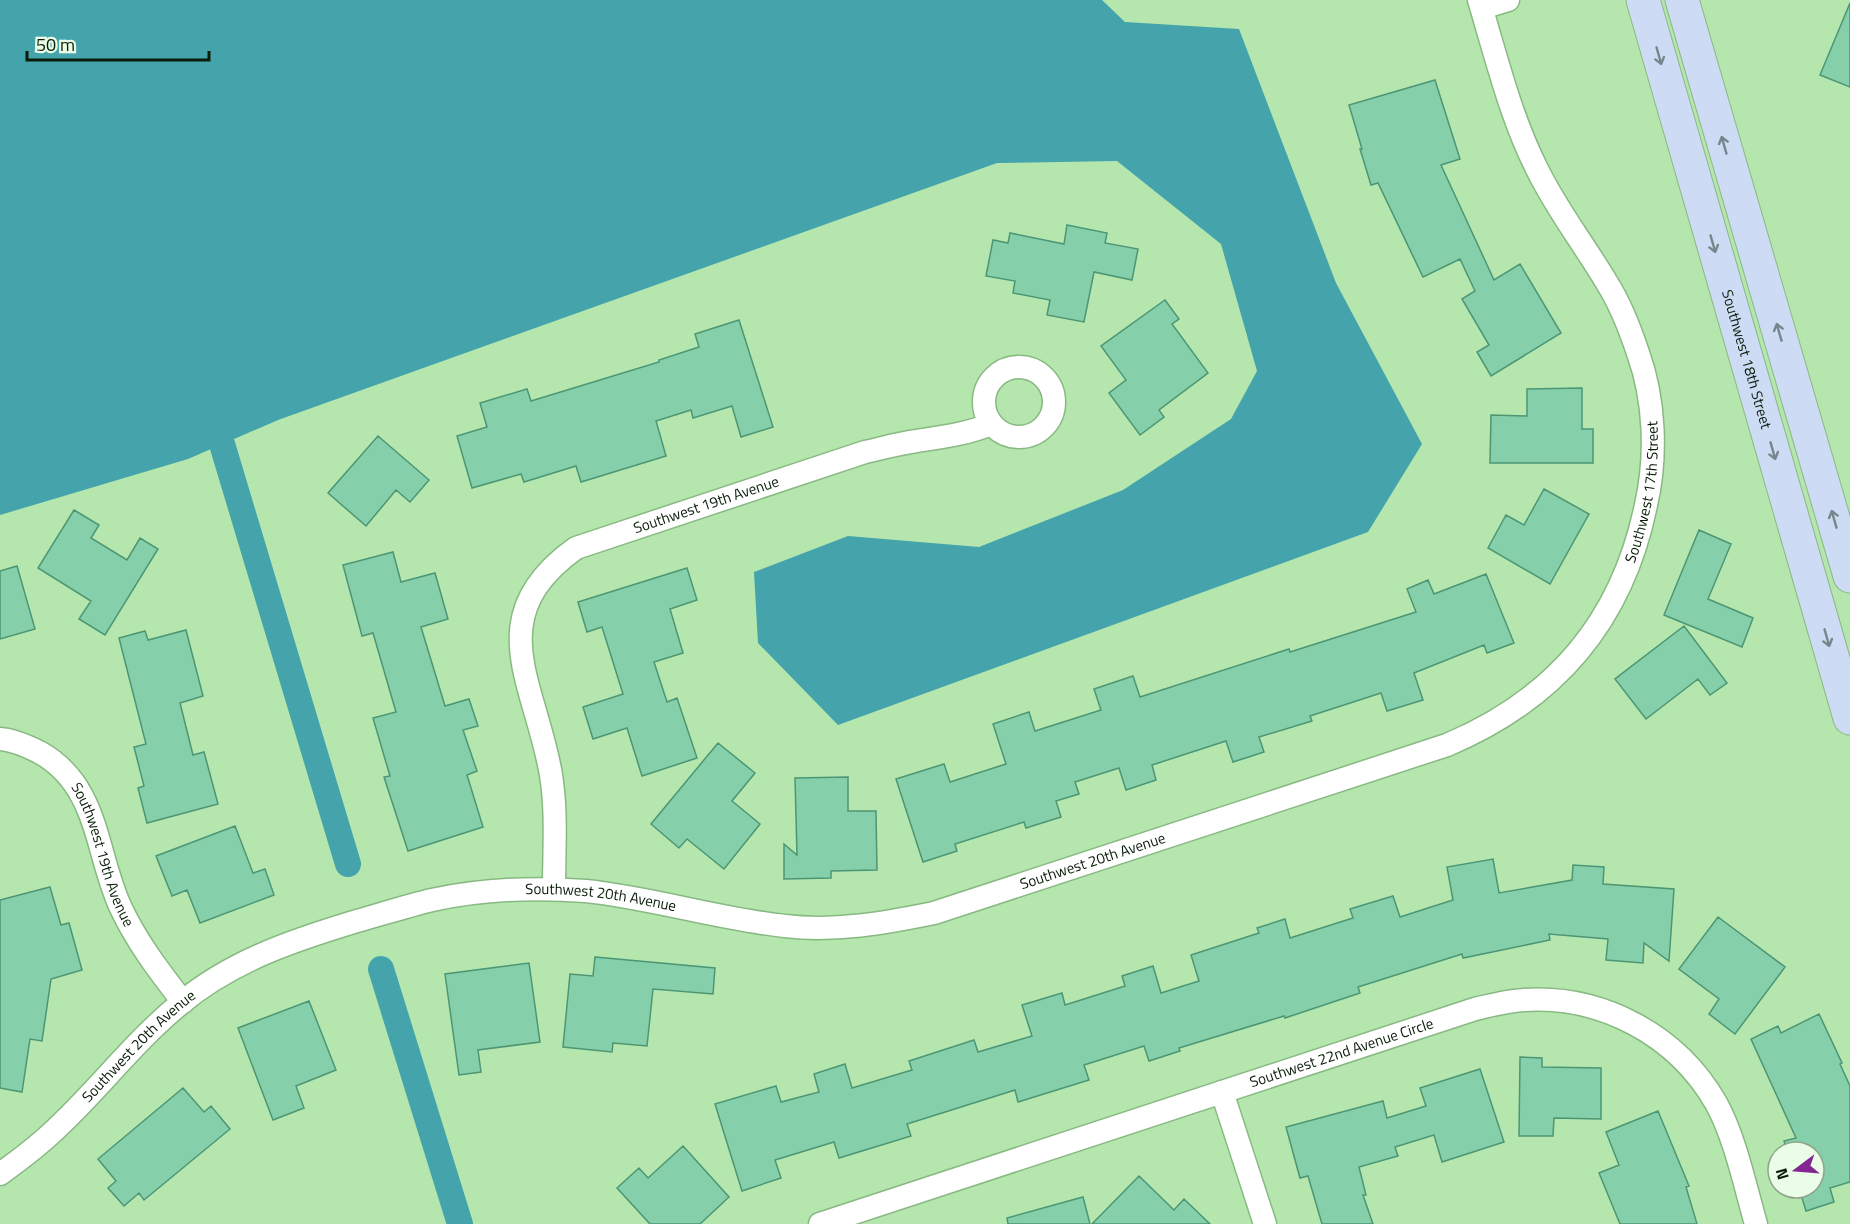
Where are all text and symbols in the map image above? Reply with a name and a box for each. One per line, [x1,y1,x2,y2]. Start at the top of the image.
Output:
scale bar [27,24,208,62]
text: 50 m [36,31,75,58]
one-way arrow [1654,46,1665,65]
one-way arrow [1718,136,1729,155]
one-way arrow [1708,234,1719,253]
street label: Southwest 18th Street [1716,287,1778,432]
one-way arrow [1773,323,1784,342]
street label: Southwest 17th Street [1618,420,1664,566]
one-way arrow [1768,441,1779,460]
street label: Southwest 19th Avenue [630,469,782,539]
one-way arrow [1828,510,1839,529]
one-way arrow [1822,629,1833,648]
street label: Southwest 19th Avenue [66,778,140,931]
street label: Southwest 20th Avenue [1017,826,1168,895]
street label: Southwest 20th Avenue [525,877,679,917]
street label: Southwest 20th Avenue [76,984,200,1107]
street label: Southwest 22nd Avenue Circle [1247,1011,1436,1093]
north arrow [1766,1140,1826,1200]
text: N [1769,1165,1795,1183]

